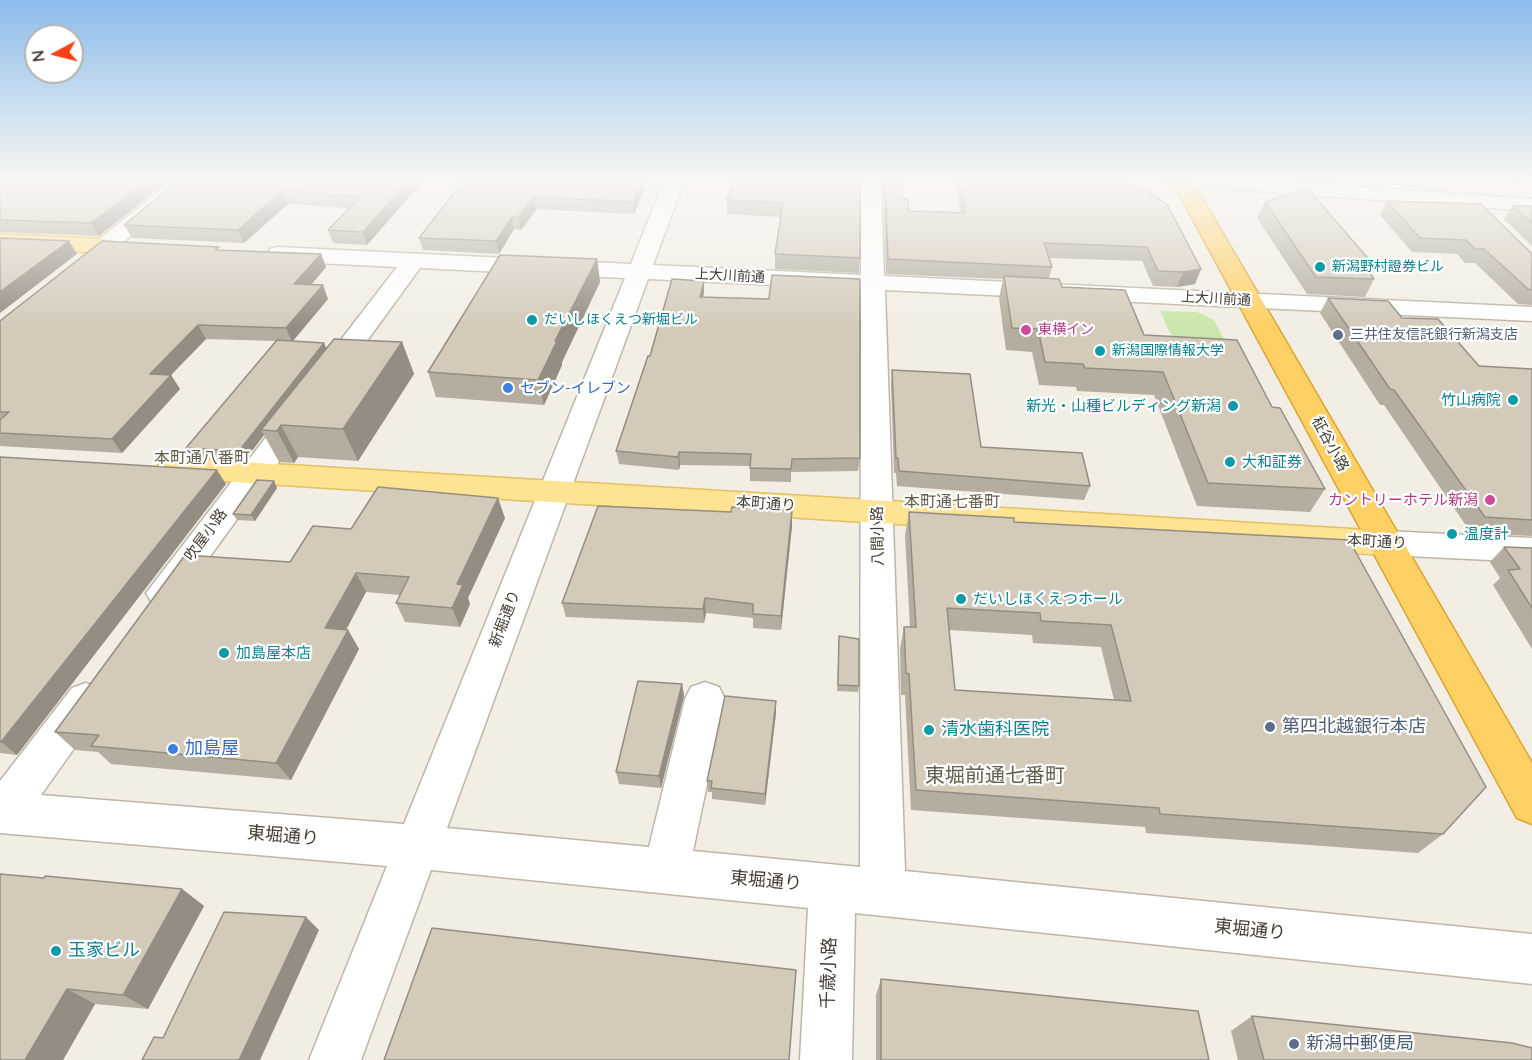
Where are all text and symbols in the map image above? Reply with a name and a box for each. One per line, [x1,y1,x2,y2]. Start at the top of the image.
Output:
north arrow [24,24,84,84]
text: N [27,49,49,63]
place label: 新潟野村證券ビル [1332,259,1444,275]
marker: 新潟野村證券ビル [1313,260,1327,274]
street label: 上大川前通 [695,266,765,286]
street label: 上大川前通 [1181,289,1251,309]
place label: だいしほくえつ新堀ビル [544,312,698,328]
marker: だいしほくえつ新堀ビル [525,313,539,327]
place label: 東横イン [1038,322,1094,338]
marker: 東横イン [1019,323,1033,337]
place label: 三井住友信託銀行新潟支店 [1350,327,1518,343]
marker: 三井住友信託銀行新潟支店 [1331,328,1345,342]
place label: 新潟国際情報大学 [1112,343,1224,359]
marker: 新潟国際情報大学 [1093,344,1107,358]
place label: セブン-イレブン [520,379,631,397]
marker: セブン-イレブン [501,381,515,395]
place label: 竹山病院 [1441,391,1501,409]
marker: 竹山病院 [1506,393,1520,407]
place label: 新光・山種ビルディング新潟 [1026,397,1221,415]
marker: 新光・山種ビルディング新潟 [1226,399,1240,413]
street label: 柾谷小路 [1308,413,1352,475]
district label: 本町通八番町 [154,448,250,468]
place label: 大和証券 [1242,453,1302,471]
marker: 大和証券 [1223,455,1237,469]
place label: カントリーホテル新潟 [1328,491,1478,509]
district label: 本町通七番町 [904,492,1000,512]
street label: 本町通り [735,493,797,515]
marker: カントリーホテル新潟 [1483,493,1497,507]
street label: 吹屋小路 [181,505,231,565]
street label: 八間小路 [868,506,888,566]
place label: 温度計 [1464,525,1509,543]
marker: 温度計 [1445,527,1459,541]
street label: 本町通り [1347,531,1407,553]
street label: 新堀通り [486,588,524,650]
place label: だいしほくえつホール [973,590,1123,608]
marker: だいしほくえつホール [954,592,968,606]
place label: 加島屋本店 [236,644,311,662]
marker: 加島屋本店 [217,646,231,660]
place label: 第四北越銀行本店 [1282,716,1426,738]
place label: 清水歯科医院 [941,719,1049,741]
marker: 第四北越銀行本店 [1263,720,1277,734]
marker: 清水歯科医院 [922,723,936,737]
place label: 加島屋 [185,738,239,760]
marker: 加島屋 [166,742,180,756]
district label: 東堀前通七番町 [925,764,1065,788]
street label: 東堀通り [246,822,320,850]
street label: 東堀通り [729,867,803,895]
street label: 東堀通り [1213,915,1287,945]
street label: 千歳小路 [817,937,841,1009]
place label: 玉家ビル [68,940,140,962]
marker: 玉家ビル [49,944,63,958]
place label: 新潟中郵便局 [1306,1033,1414,1055]
marker: 新潟中郵便局 [1287,1037,1301,1051]

